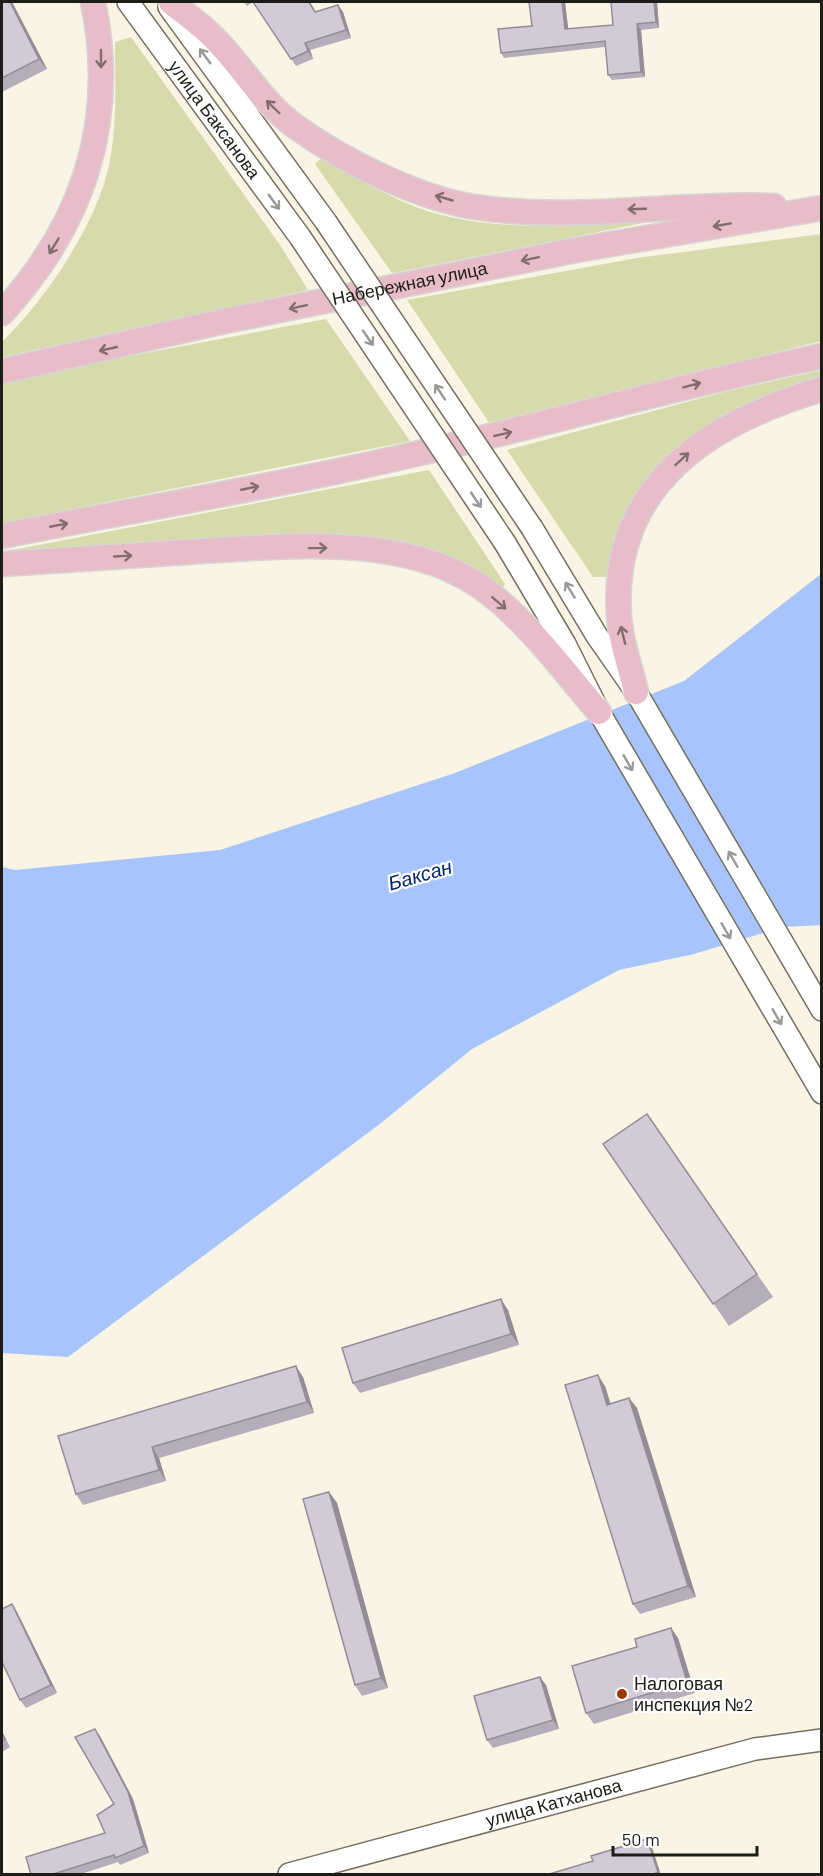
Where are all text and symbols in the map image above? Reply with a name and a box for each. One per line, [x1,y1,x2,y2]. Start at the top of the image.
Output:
one-way arrow [199,48,211,64]
one-way arrow [95,49,107,69]
street label: улица Баксанова [164,56,266,184]
one-way arrow [266,100,281,114]
one-way arrow [434,192,453,203]
one-way arrow [268,193,280,209]
one-way arrow [628,203,648,215]
one-way arrow [713,220,733,231]
one-way arrow [48,237,60,254]
one-way arrow [521,254,541,265]
street label: Набережная улица [330,256,490,309]
one-way arrow [289,301,308,313]
one-way arrow [362,330,374,346]
one-way arrow [99,343,118,355]
one-way arrow [682,379,701,391]
one-way arrow [434,384,446,401]
one-way arrow [493,427,512,439]
one-way arrow [674,452,689,466]
one-way arrow [240,482,260,493]
one-way arrow [470,492,483,509]
one-way arrow [49,519,68,530]
one-way arrow [307,542,327,554]
one-way arrow [112,550,132,561]
one-way arrow [563,582,575,599]
one-way arrow [491,597,507,610]
one-way arrow [616,626,628,645]
one-way arrow [622,754,634,771]
one-way arrow [727,851,739,868]
water label: Баксан [385,853,455,895]
one-way arrow [721,922,733,939]
one-way arrow [771,1008,783,1025]
place label: Налоговая инспекция №2 [634,1672,753,1715]
marker: Налоговая инспекция №2 [615,1687,629,1701]
street label: улица Катханова [483,1773,625,1831]
scale bar [613,1819,757,1857]
text: 50 m [622,1828,660,1850]

